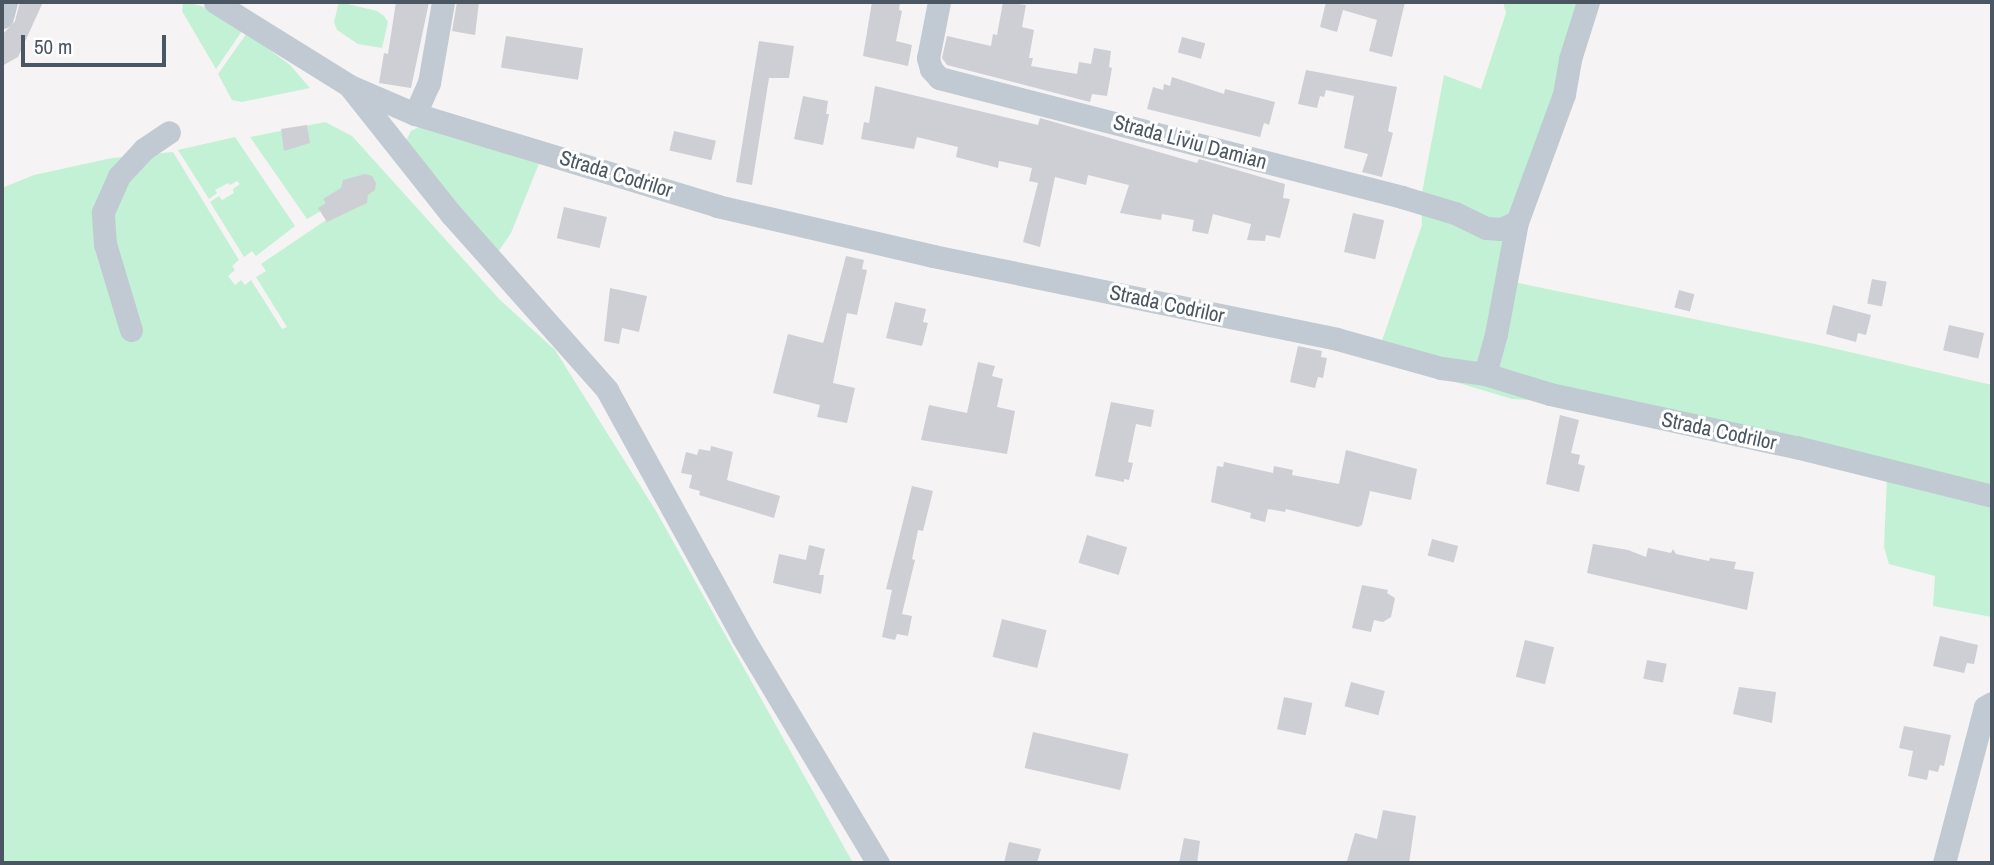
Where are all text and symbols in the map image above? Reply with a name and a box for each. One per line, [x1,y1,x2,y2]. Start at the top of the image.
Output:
scale bar [24,21,170,65]
text: 50 m [34,32,72,61]
street label: Strada Liviu Damian [1110,109,1270,175]
street label: Strada Codrilor [556,145,676,203]
street label: Strada Codrilor [1107,280,1227,328]
street label: Strada Codrilor [1659,407,1779,455]

